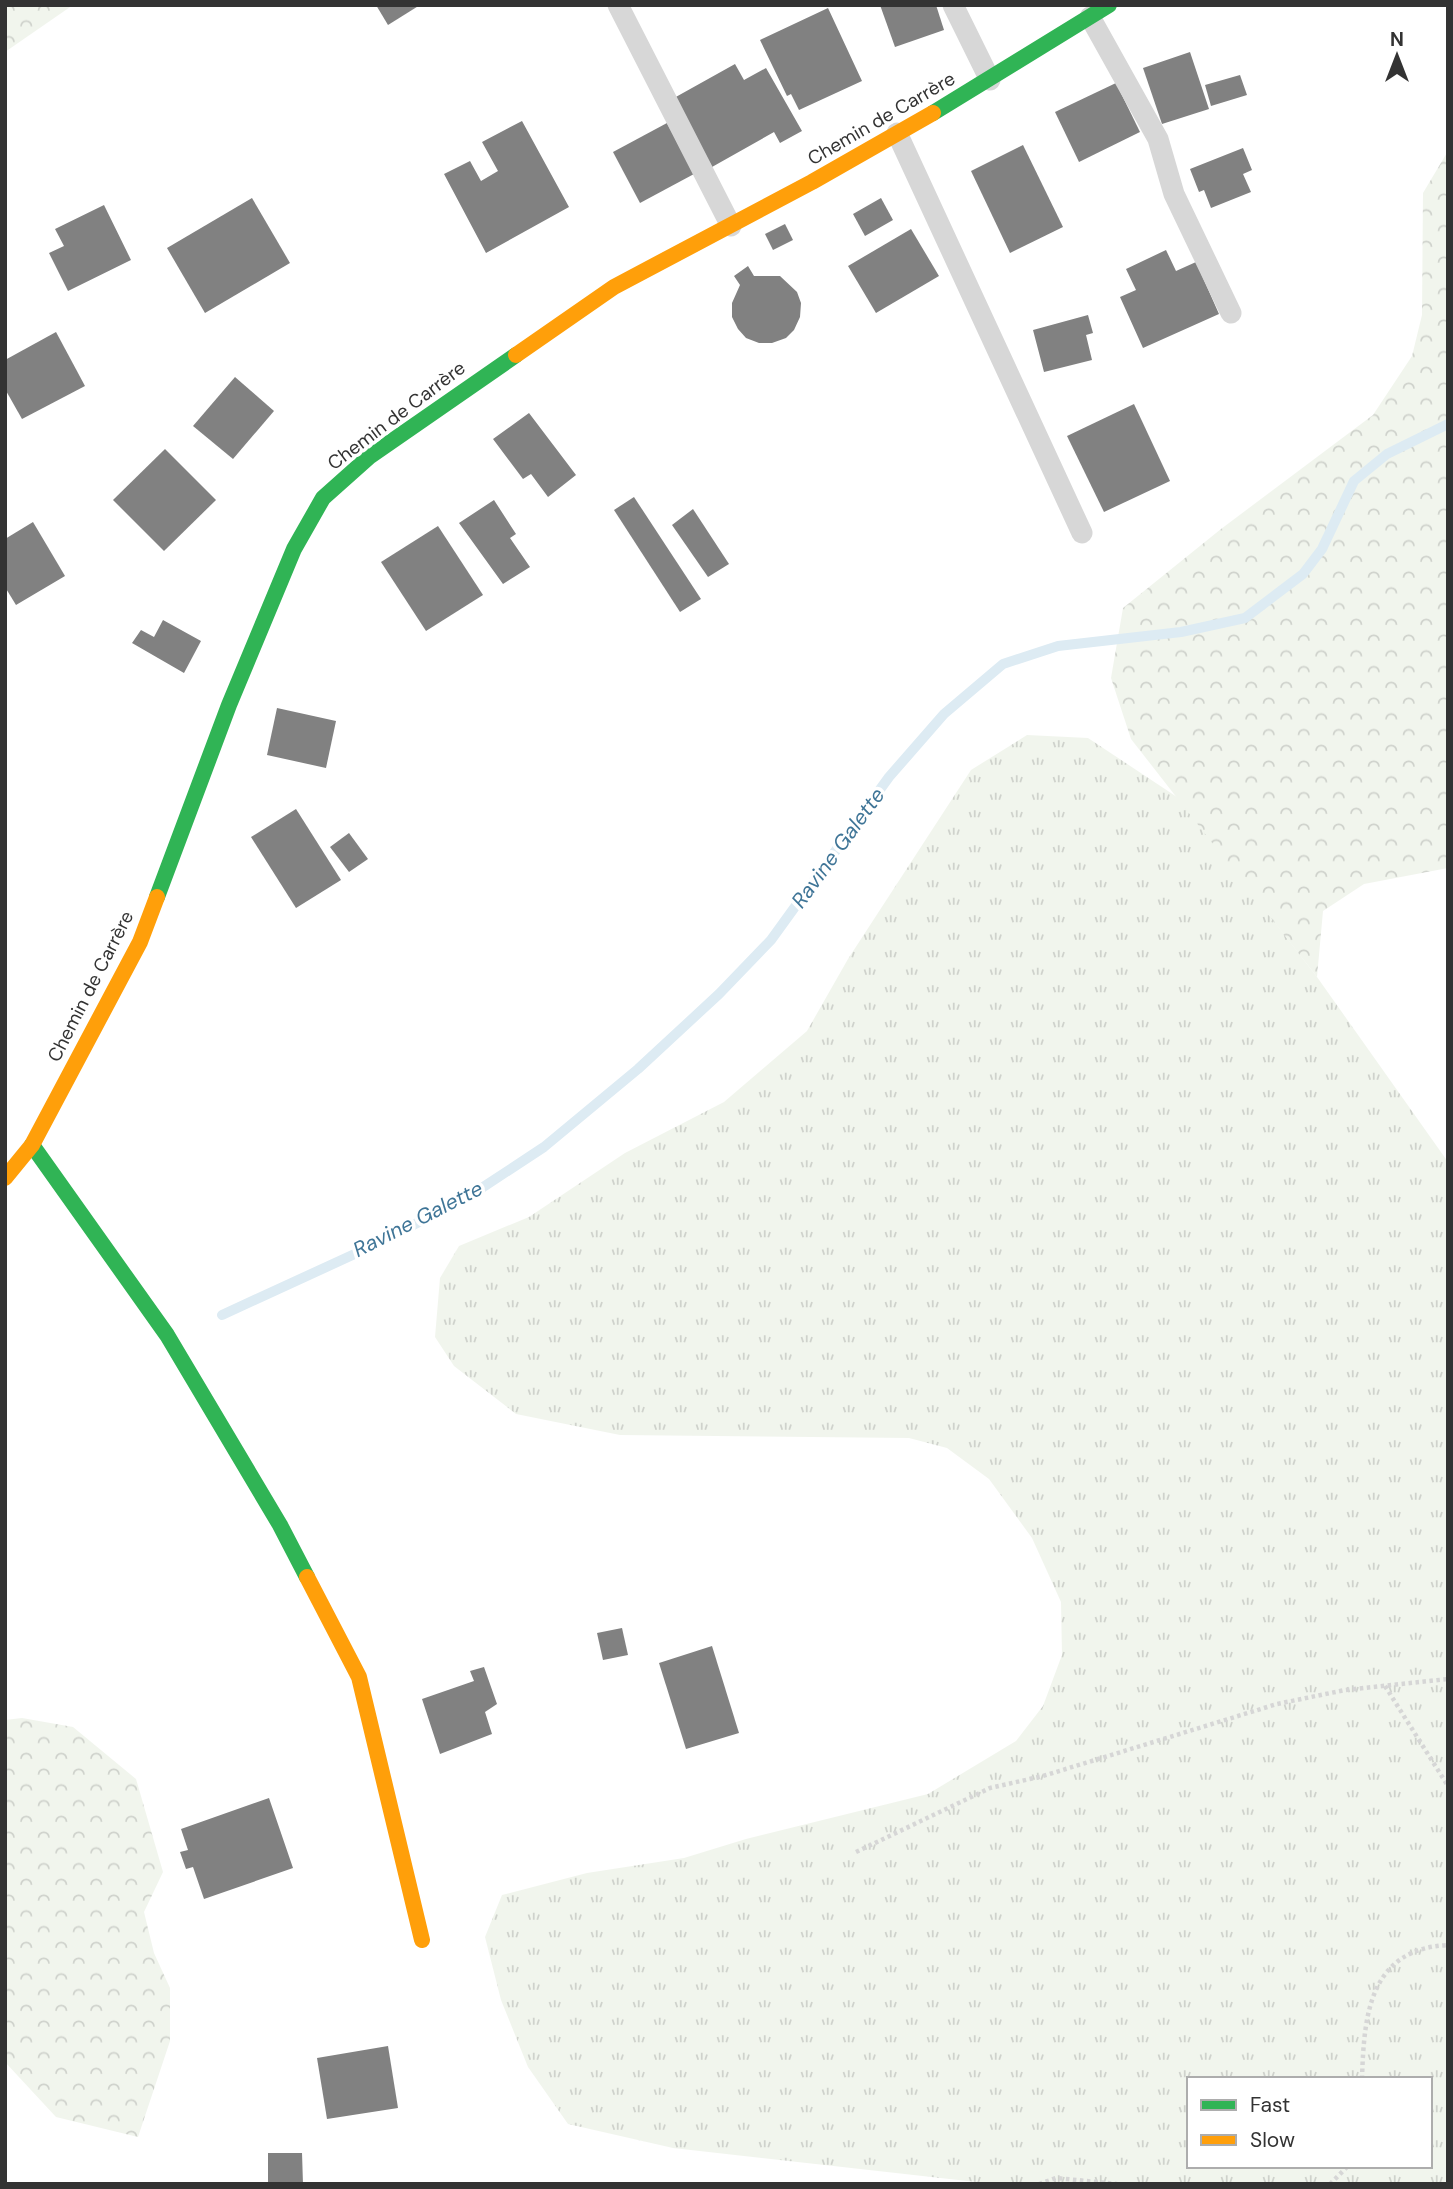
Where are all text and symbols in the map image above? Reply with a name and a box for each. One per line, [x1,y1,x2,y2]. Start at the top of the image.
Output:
north arrow [1362,21,1432,91]
text: N [1390,27,1404,52]
street label: Chemin de Carrère [803,66,960,171]
street label: Chemin de Carrère [322,355,470,475]
water label: Ravine Galette [785,782,891,914]
street label: Chemin de Carrère [42,906,139,1066]
water label: Ravine Galette [348,1174,488,1264]
legend [1187,2077,1432,2168]
text: Fast [1250,2091,1290,2119]
text: Slow [1250,2126,1295,2154]

